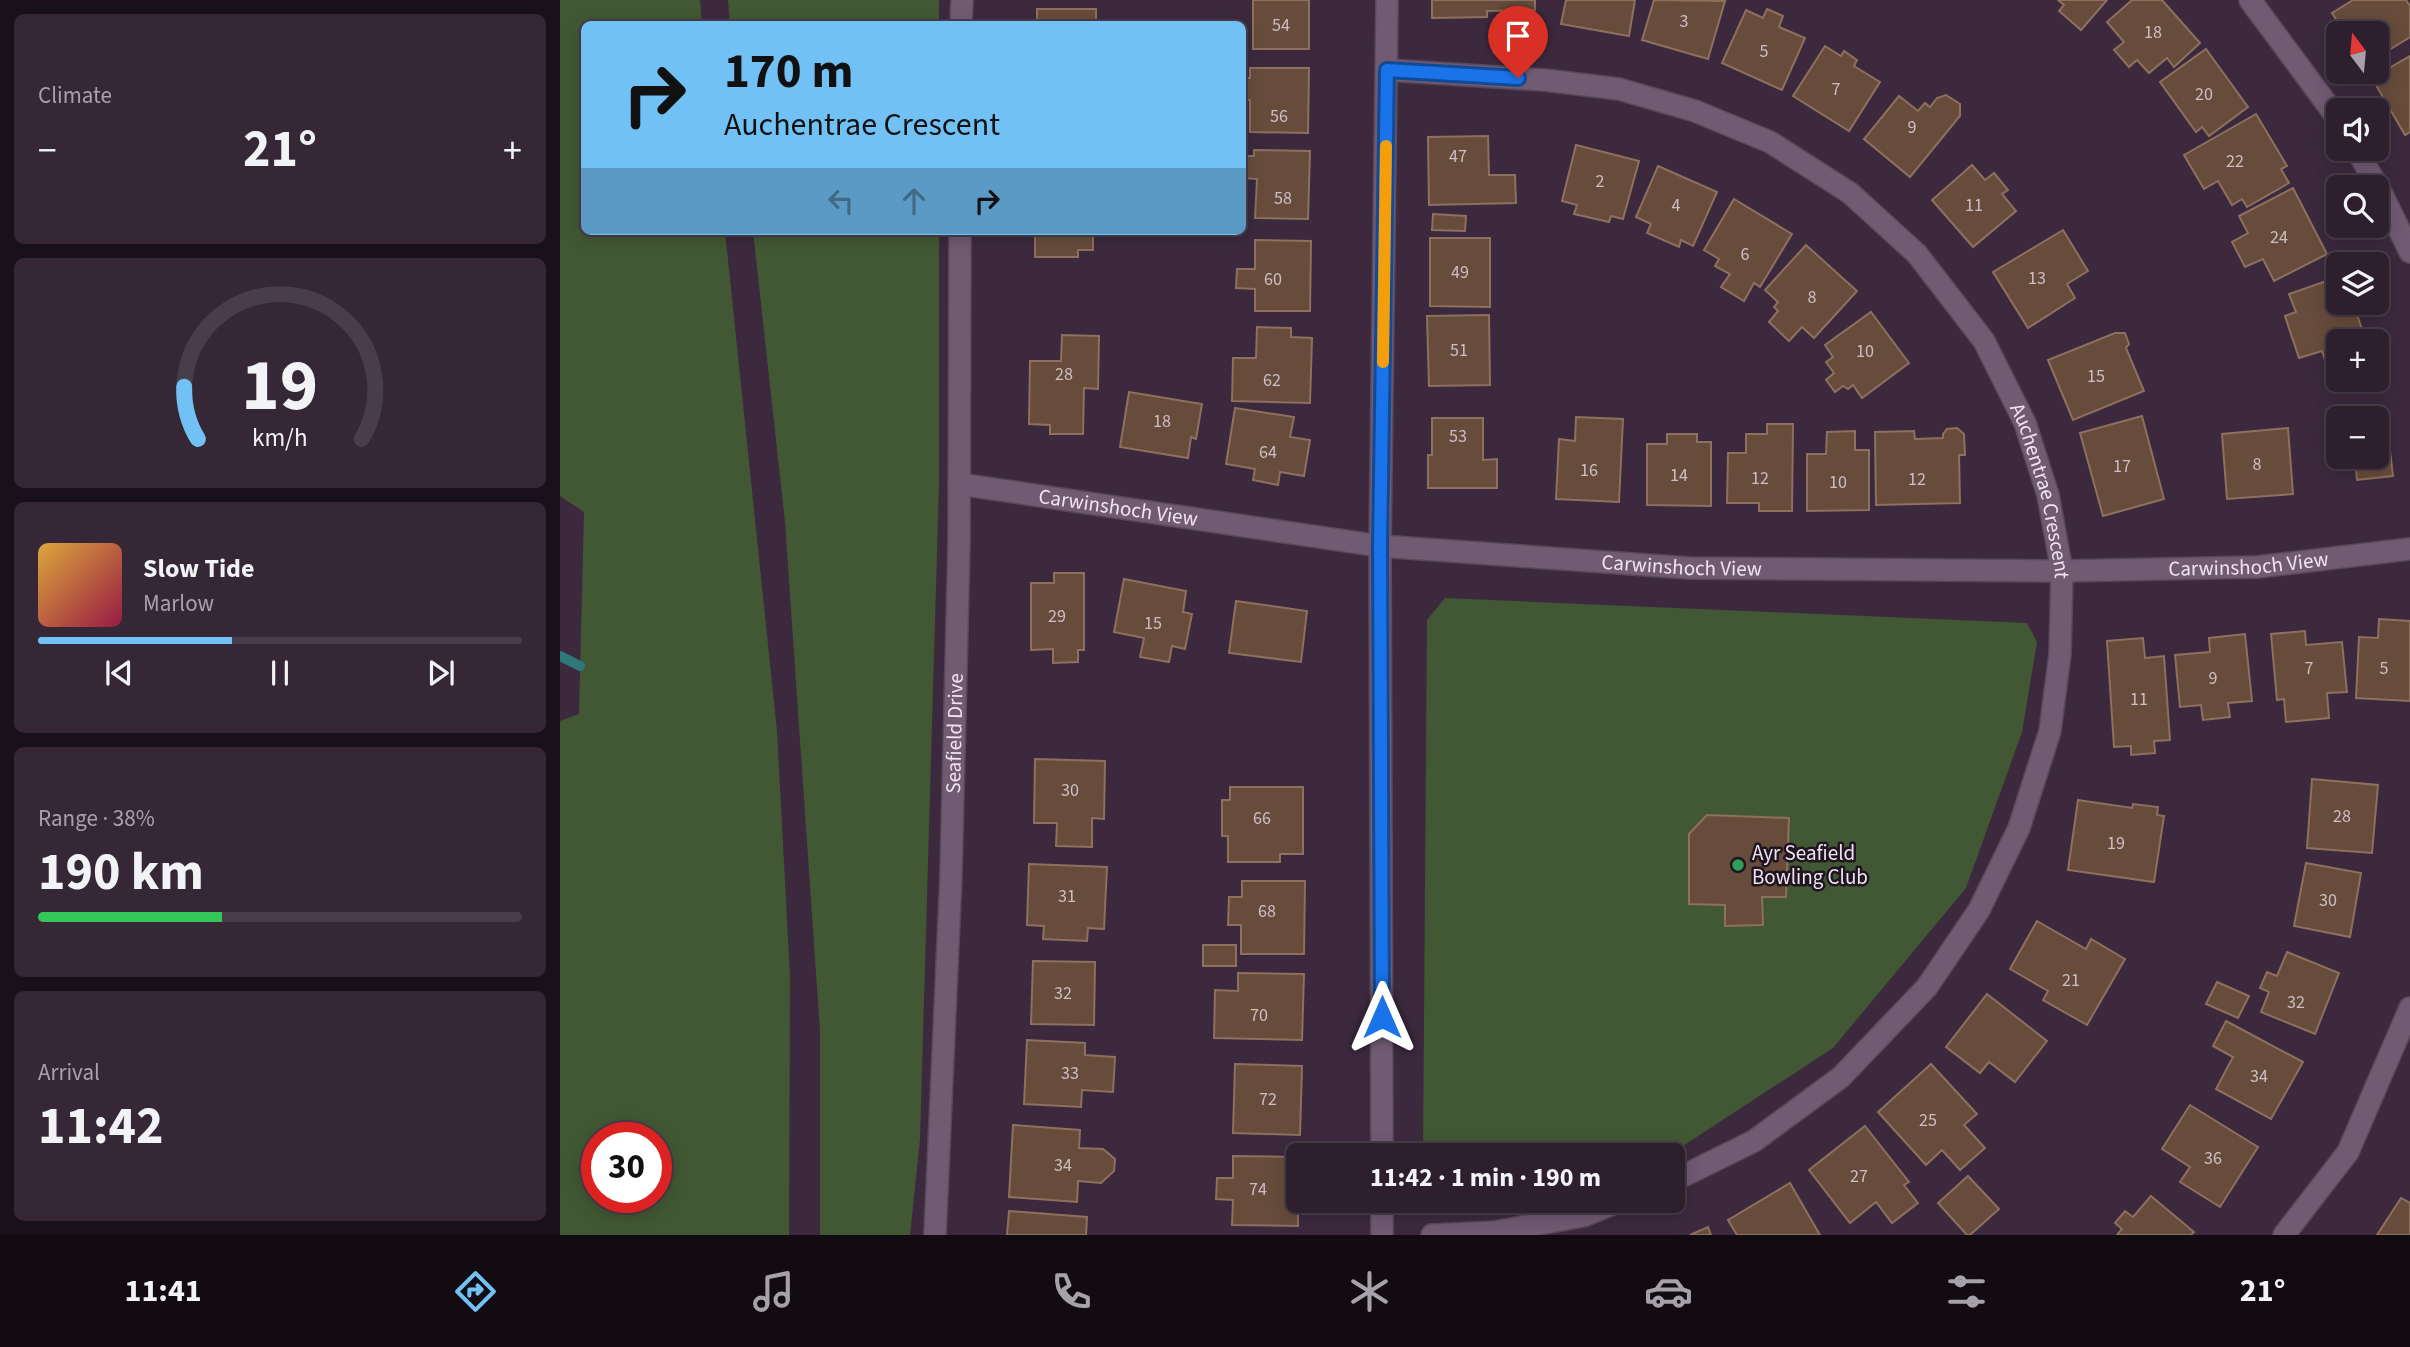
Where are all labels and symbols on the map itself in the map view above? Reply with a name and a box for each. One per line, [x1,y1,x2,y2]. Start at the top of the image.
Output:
pin [1488,6,1548,78]
house number: 3 [1680,9,1689,34]
house number: 54 [1272,13,1290,38]
house number: 18 [2144,20,2162,45]
north arrow [2326,21,2389,84]
house number: 5 [1760,39,1769,64]
house number: 7 [1832,77,1841,102]
house number: 20 [2195,82,2213,107]
house number: 56 [1270,104,1288,129]
house number: 9 [1908,115,1917,140]
house number: 47 [1449,144,1467,169]
house number: 22 [2226,149,2244,174]
house number: 2 [1596,169,1605,194]
house number: 58 [1274,186,1292,211]
house number: 4 [1672,193,1681,218]
house number: 11 [1965,193,1983,218]
house number: 24 [2270,225,2288,250]
house number: 6 [1741,242,1750,267]
house number: 49 [1451,260,1469,285]
house number: 13 [2028,266,2046,291]
house number: 60 [1264,267,1282,292]
house number: 8 [1808,285,1817,310]
house number: 51 [1450,338,1468,363]
house number: 10 [1856,339,1874,364]
house number: 28 [1055,362,1073,387]
house number: 15 [2087,364,2105,389]
house number: 62 [1263,368,1281,393]
street label: Auchentrae Crescent [2002,398,2077,579]
house number: 18 [1153,409,1171,434]
house number: 53 [1449,424,1467,449]
house number: 64 [1259,440,1277,465]
house number: 8 [2253,452,2262,477]
house number: 17 [2113,454,2131,479]
house number: 16 [1580,458,1598,483]
house number: 14 [1670,463,1688,488]
house number: 12 [1751,466,1769,491]
house number: 12 [1908,467,1926,492]
house number: 10 [1829,470,1847,495]
street label: Carwinshoch View [1037,481,1200,534]
street label: Carwinshoch View [2168,544,2330,584]
street label: Carwinshoch View [1601,547,1762,584]
house number: 29 [1048,604,1066,629]
house number: 15 [1144,611,1162,636]
house number: 7 [2305,656,2314,681]
house number: 5 [2380,656,2389,681]
house number: 9 [2209,666,2218,691]
street label: Seafield Drive [938,673,971,794]
house number: 11 [2130,687,2148,712]
house number: 30 [1061,778,1079,803]
house number: 28 [2333,804,2351,829]
house number: 66 [1253,806,1271,831]
house number: 19 [2107,831,2125,856]
place label: Ayr Seafield Bowling Club [1752,838,1868,892]
marker: Ayr Seafield Bowling Club [1730,857,1746,873]
house number: 31 [1058,884,1076,909]
house number: 30 [2319,888,2337,913]
house number: 68 [1258,899,1276,924]
house number: 21 [2062,968,2080,993]
position arrow [1345,980,1419,1054]
house number: 32 [1054,981,1072,1006]
house number: 32 [2287,990,2305,1015]
house number: 70 [1250,1003,1268,1028]
house number: 33 [1061,1061,1079,1086]
house number: 34 [2250,1064,2268,1089]
house number: 72 [1259,1087,1277,1112]
house number: 25 [1919,1108,1937,1133]
speed limit sign: 30 [581,1122,672,1213]
house number: 36 [2204,1146,2222,1171]
house number: 34 [1054,1153,1072,1178]
house number: 27 [1850,1164,1868,1189]
house number: 74 [1249,1177,1267,1202]

